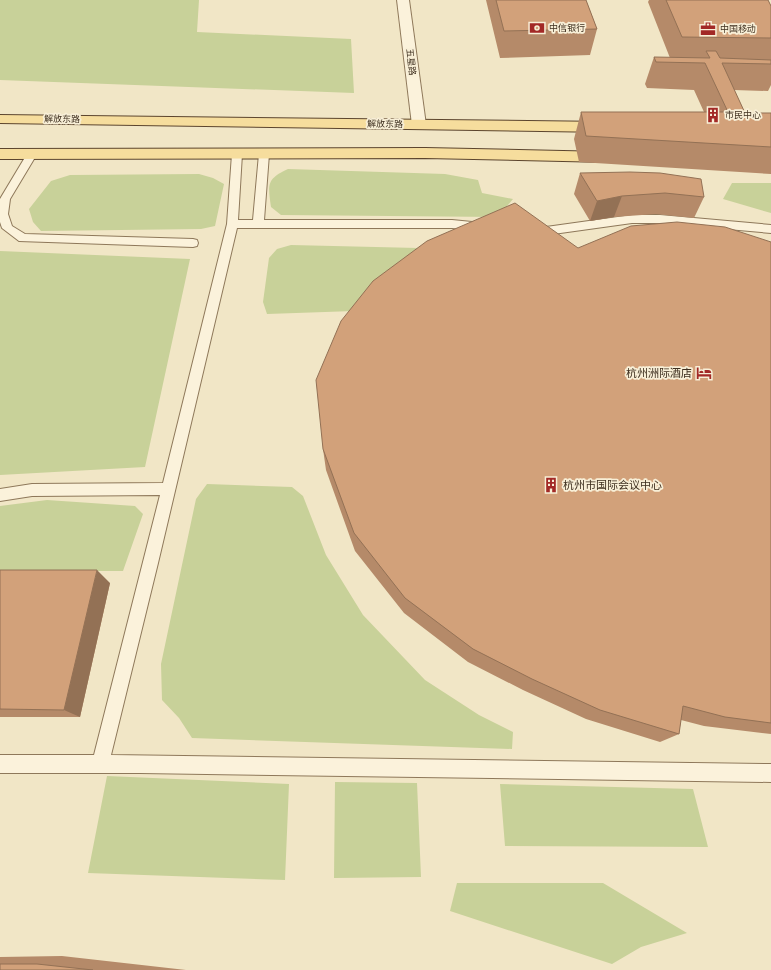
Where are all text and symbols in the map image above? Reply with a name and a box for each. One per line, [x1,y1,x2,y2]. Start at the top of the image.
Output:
bank icon: 中信银行 [528,19,546,37]
office icon: 中国移动 [699,20,717,38]
place label: 中信银行 [549,22,585,34]
place label: 中国移动 [720,23,756,35]
street label: 五星路 [403,48,419,76]
building icon: 市民中心 [704,106,722,124]
place label: 市民中心 [725,109,761,121]
street label: 解放东路 [44,113,80,125]
street label: 解放东路 [367,118,403,130]
hotel icon: 杭州洲际酒店 [695,364,713,382]
place label: 杭州洲际酒店 [626,366,692,380]
building icon: 杭州市国际会议中心 [542,476,560,494]
place label: 杭州市国际会议中心 [563,478,662,492]

